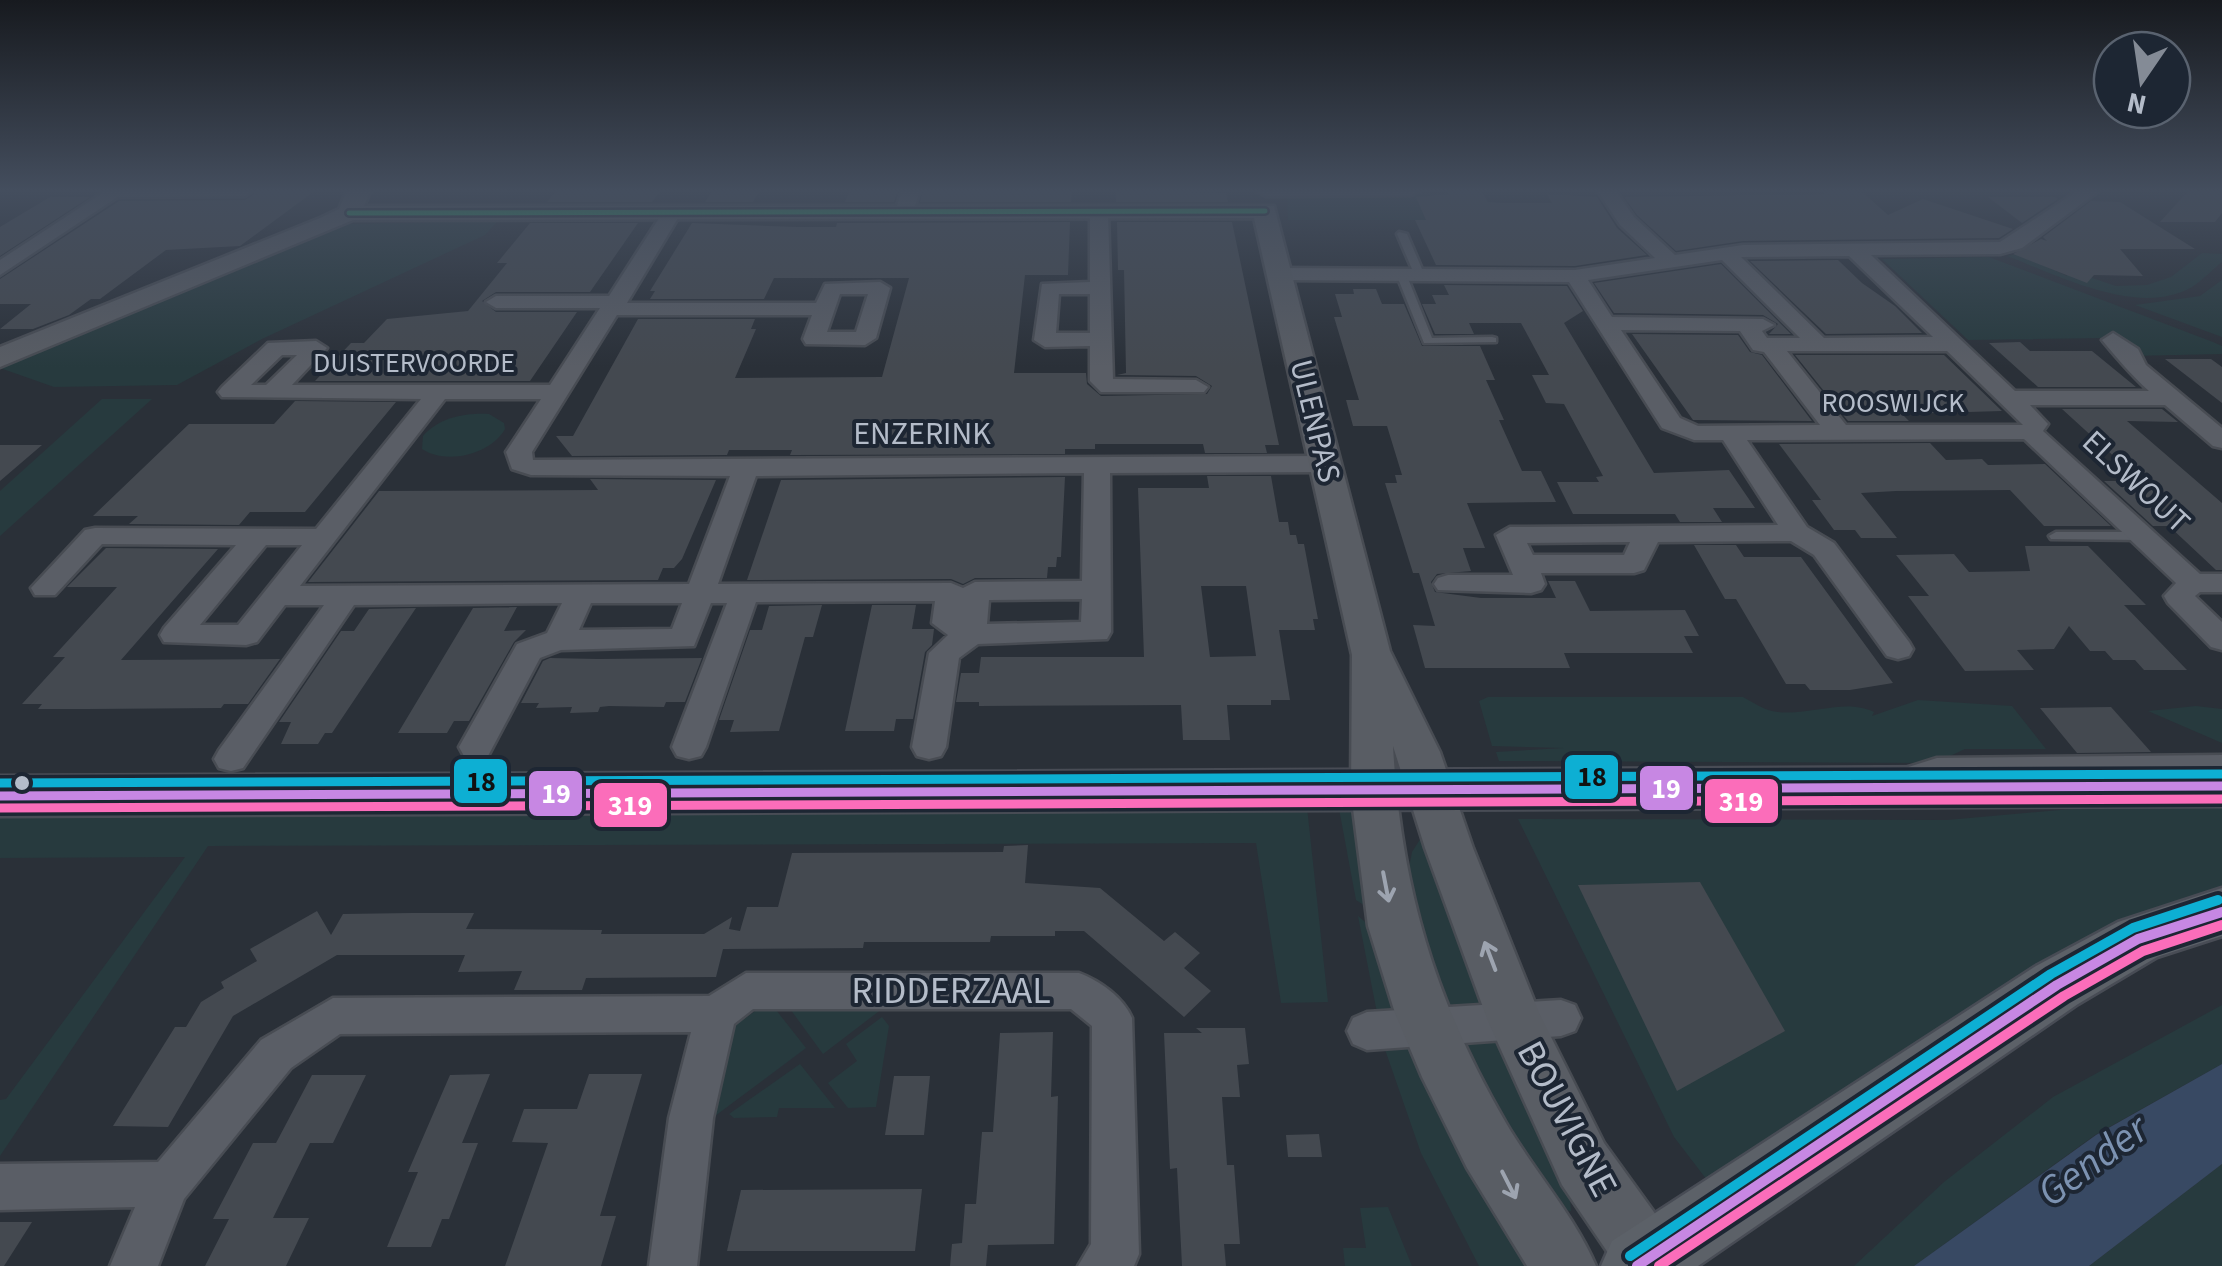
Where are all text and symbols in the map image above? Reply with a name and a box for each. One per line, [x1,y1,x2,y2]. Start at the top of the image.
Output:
north arrow [2092,30,2192,130]
text: N [2123,82,2150,125]
street label: DUISTERVOORDE [313,343,515,383]
street label: ULENPAS [1278,355,1352,487]
street label: ROOSWIJCK [1821,383,1965,423]
street label: ENZERINK [853,411,991,457]
street label: ELSWOUT [2072,420,2200,544]
line badge: 18 [1563,753,1620,801]
line badge: 18 [452,757,509,805]
text: 18 [1577,757,1607,797]
text: 18 [466,762,496,802]
line badge: 19 [1638,764,1695,812]
line badge: 19 [527,769,584,818]
text: 19 [1651,769,1681,809]
unlabelled marker [12,773,32,793]
text: 19 [541,774,571,814]
line badge: 319 [1703,777,1780,825]
line badge: 319 [592,781,669,829]
text: 319 [1719,782,1763,822]
text: 319 [608,786,652,826]
one-way arrow [1377,870,1396,902]
one-way arrow [1480,941,1498,972]
street label: RIDDERZAAL [851,964,1051,1018]
street label: BOUVIGNE [1503,1031,1631,1207]
water label: Gender [2025,1099,2162,1222]
one-way arrow [1500,1170,1519,1200]

